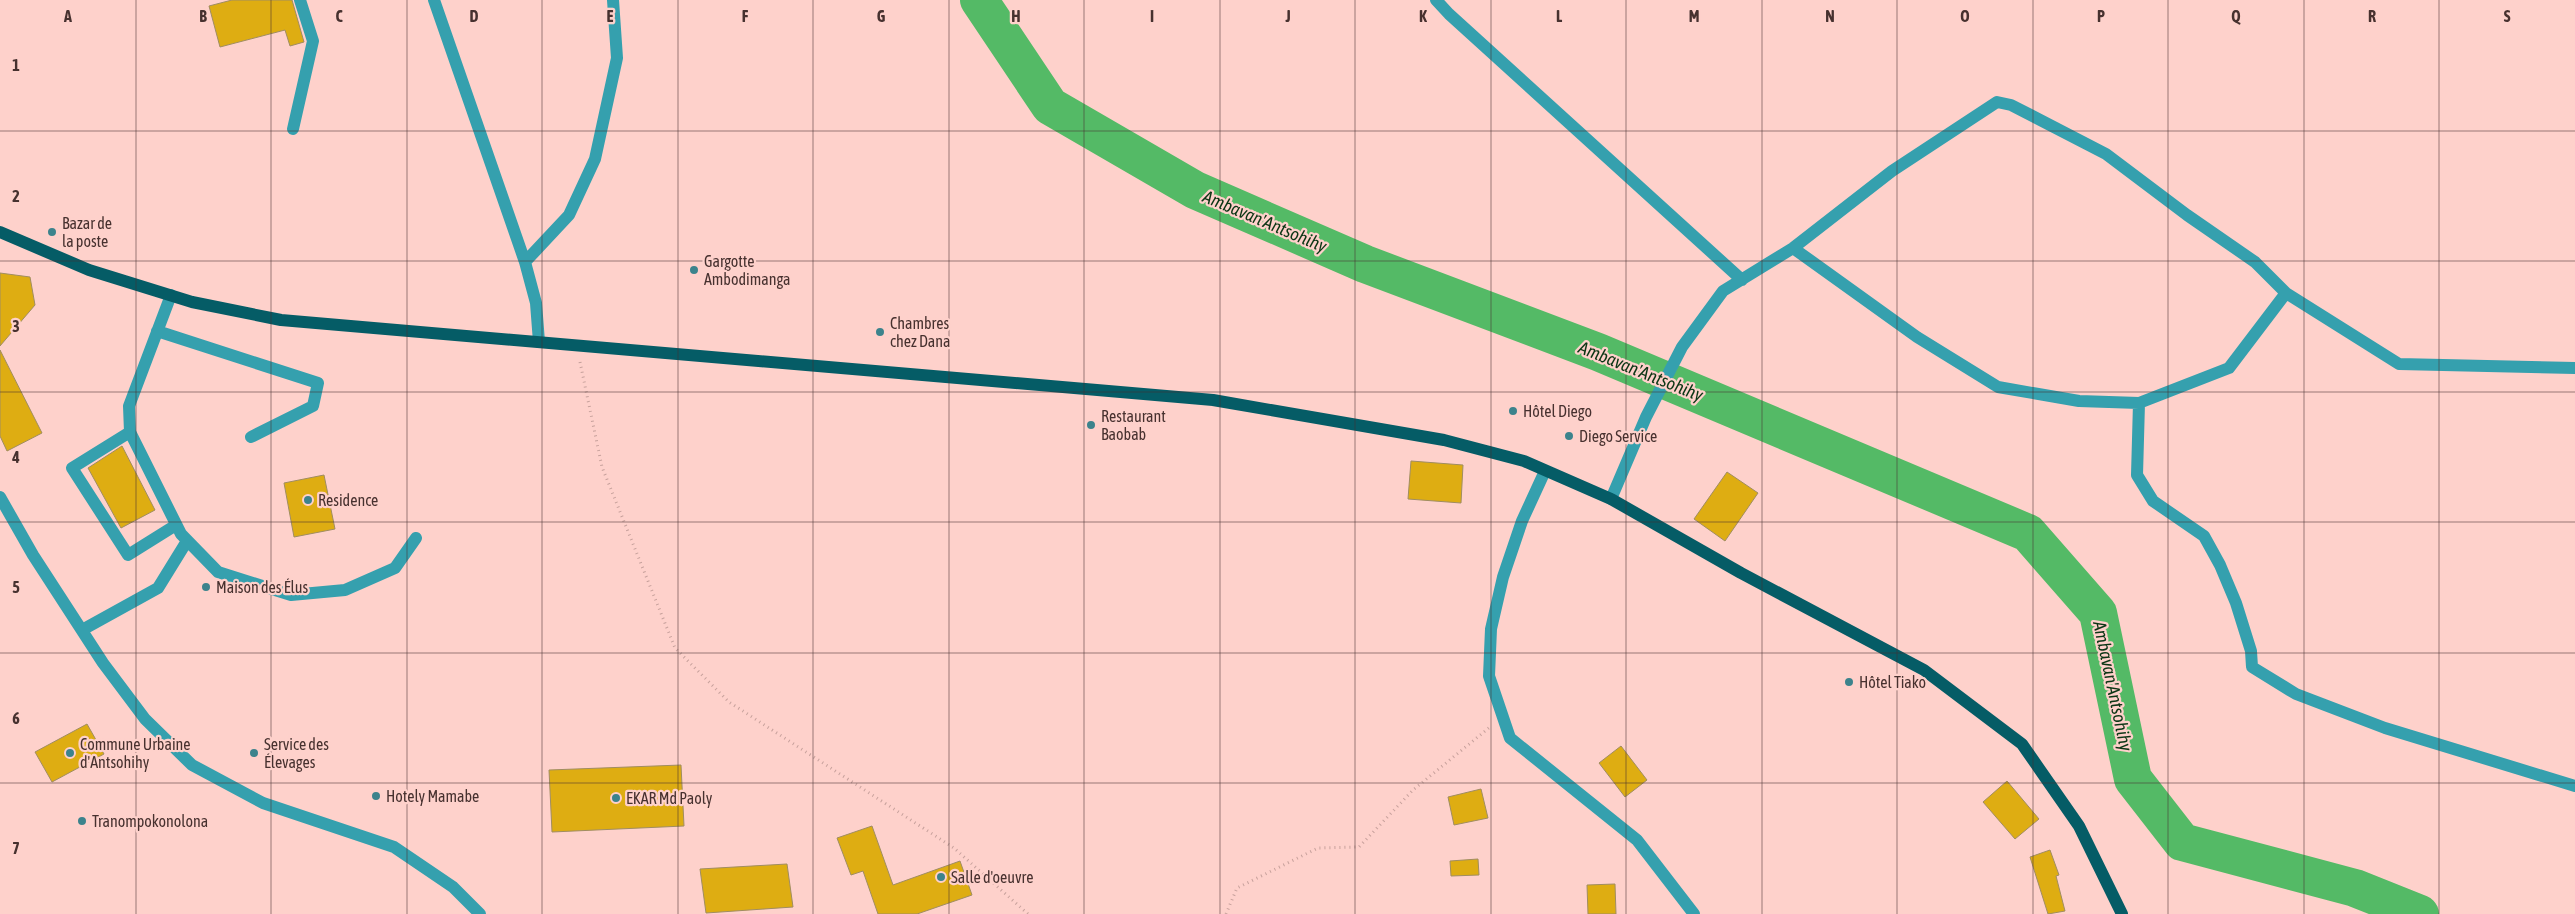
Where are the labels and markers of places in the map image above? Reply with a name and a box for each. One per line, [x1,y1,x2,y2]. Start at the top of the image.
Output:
place label: Bazar de la poste [62,214,112,251]
marker: Bazar de la poste [46,226,58,238]
place label: Gargotte Ambodimanga [704,252,790,289]
marker: Gargotte Ambodimanga [688,264,700,276]
place label: Chambres chez Dana [890,314,951,350]
marker: Chambres chez Dana [874,326,886,338]
place label: Hôtel Diego [1523,402,1592,421]
marker: Hôtel Diego [1507,405,1519,417]
place label: Restaurant Baobab [1101,407,1166,443]
marker: Restaurant Baobab [1085,419,1097,431]
place label: Diego Service [1579,427,1657,446]
marker: Diego Service [1563,430,1575,442]
place label: Residence [318,491,378,509]
marker: Residence [302,494,314,506]
place label: Maison des Élus [216,578,308,596]
marker: Maison des Élus [200,581,212,593]
place label: Hôtel Tiako [1859,673,1926,691]
marker: Hôtel Tiako [1843,676,1855,688]
place label: Commune Urbaine d'Antsohihy [80,735,191,772]
place label: Service des Élevages [264,735,329,772]
marker: Commune Urbaine d'Antsohihy [64,747,76,759]
marker: Service des Élevages [248,747,260,759]
place label: Hotely Mamabe [386,787,479,806]
place label: EKAR Md Paoly [626,789,713,808]
marker: Hotely Mamabe [370,790,382,802]
marker: EKAR Md Paoly [610,792,622,804]
place label: Tranompokonolona [92,812,208,831]
marker: Tranompokonolona [76,815,88,827]
place label: Salle d'oeuvre [951,868,1034,886]
marker: Salle d'oeuvre [935,871,947,883]

